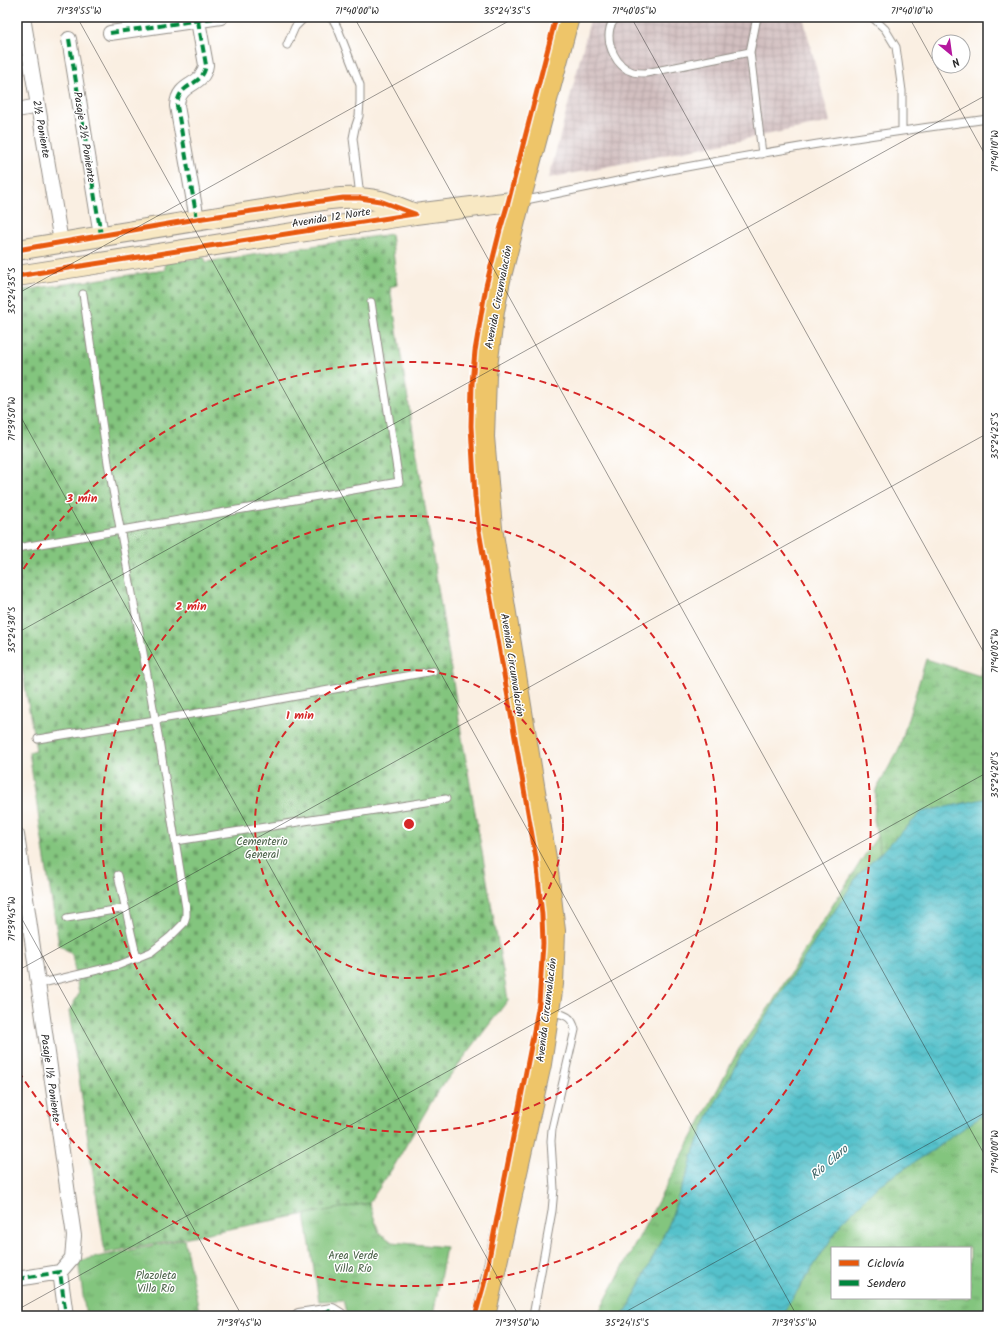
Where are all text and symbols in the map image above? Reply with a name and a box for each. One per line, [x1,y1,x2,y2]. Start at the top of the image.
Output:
text: 71°39'55"W [56,3,102,19]
text: 71°40'00"W [335,3,379,19]
text: 35°24'35"S [484,3,531,19]
text: 71°40'05"W [612,3,656,19]
text: 71°40'10"W [891,3,933,19]
north arrow [931,34,971,74]
text: N [948,52,963,71]
street label: Pasaje 2½ Poniente [68,90,100,184]
street label: 2½ Poniente [27,99,55,160]
text: 71°40'10"W [987,130,1003,172]
street label: Avenida 12 Norte [291,203,372,233]
street label: Avenida Circunvalación [480,244,518,350]
text: 35°24'35"S [4,267,20,314]
text: 71°39'50"W [4,396,20,441]
text: 35°24'25"S [987,412,1003,460]
text: 3 min [66,489,98,508]
text: 2 min [175,597,207,616]
text: 35°24'30"S [4,606,20,653]
street label: Avenida Circunvalación [495,612,529,718]
text: 71°40'05"W [987,629,1003,673]
text: 1 min [286,706,314,725]
text: 35°24'20"S [987,751,1003,798]
centre of rings [402,817,416,831]
park label: Cementerio General [236,833,288,864]
text: 71°39'45"W [4,896,20,942]
street label: Avenida Circunvalación [532,957,562,1063]
street label: Pasaje 1½ Poniente [35,1033,65,1124]
text: 71°40'00"W [987,1130,1003,1174]
water label: Río Claro [806,1139,854,1184]
park label: Area Verde Villa Río [328,1247,378,1278]
legend [831,1247,971,1299]
text: Ciclovía [867,1254,905,1273]
park label: Plazoleta Villa Río [136,1267,176,1298]
text: Sendero [867,1274,906,1293]
text: 71°39'45"W [216,1315,262,1331]
text: 71°39'50"W [495,1315,540,1331]
text: 35°24'15"S [605,1315,650,1331]
text: 71°39'55"W [771,1315,817,1331]

